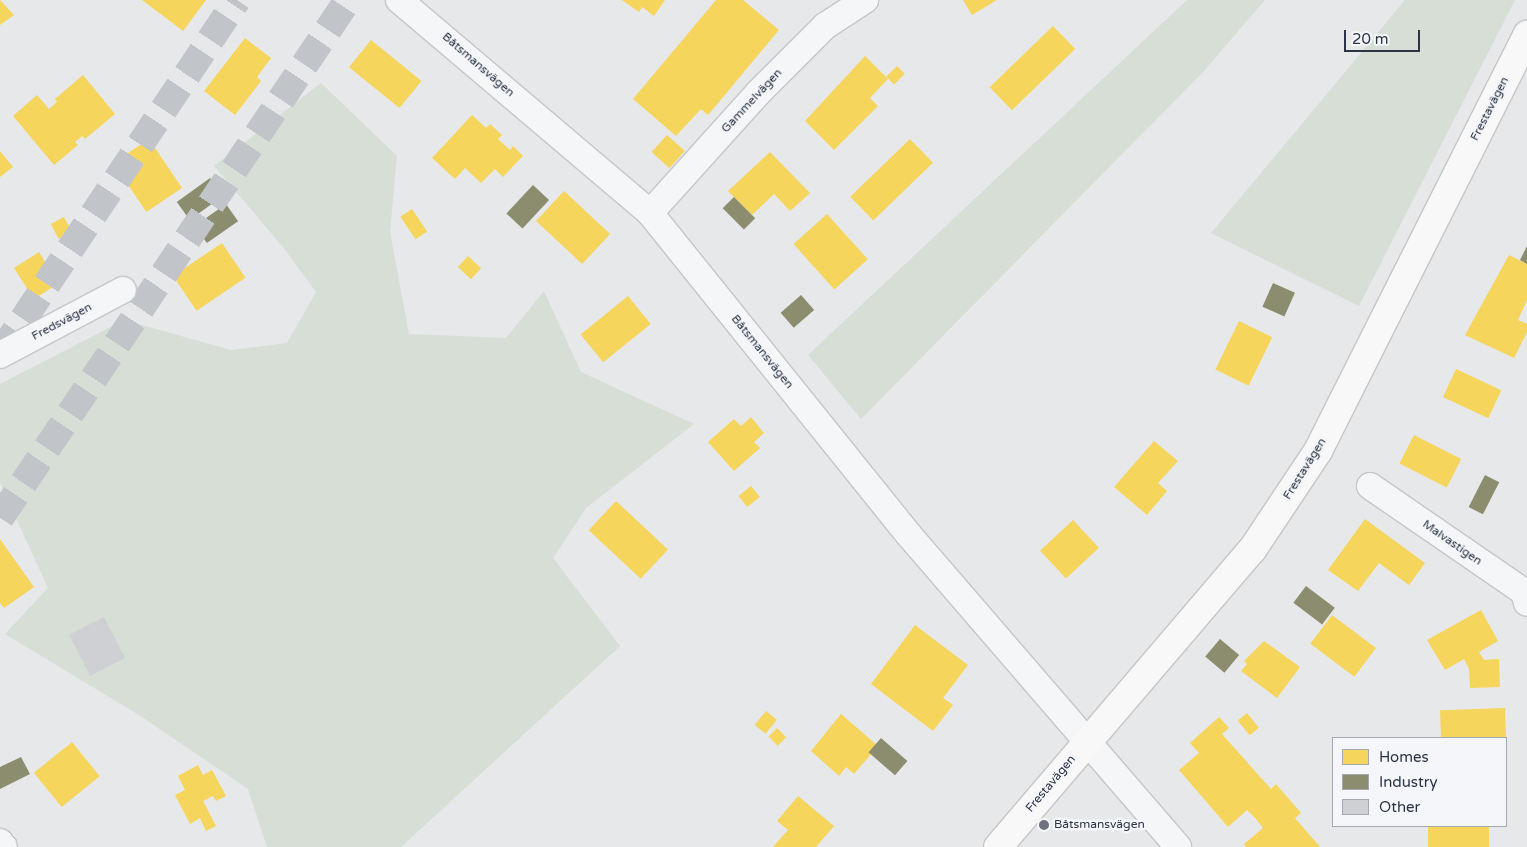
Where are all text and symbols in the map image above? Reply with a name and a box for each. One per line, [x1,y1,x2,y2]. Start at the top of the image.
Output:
scale bar [1347,20,1423,52]
street label: Båtsmansvägen [439,30,517,100]
text: 20 m [1352,30,1389,48]
street label: Gammelvägen [719,66,785,136]
street label: Frestavägen [1468,75,1512,143]
street label: Fredsvägen [29,300,95,344]
street label: Båtsmansvägen [728,312,796,392]
street label: Frestavägen [1280,436,1330,502]
street label: Malvastigen [1419,517,1485,569]
legend [1332,737,1507,827]
text: Homes [1379,748,1429,766]
street label: Frestavägen [1023,753,1079,815]
text: Industry [1379,773,1438,791]
text: Other [1379,798,1420,816]
place label: Båtsmansvägen [1054,818,1145,832]
marker: Båtsmansvägen [1038,819,1050,831]

